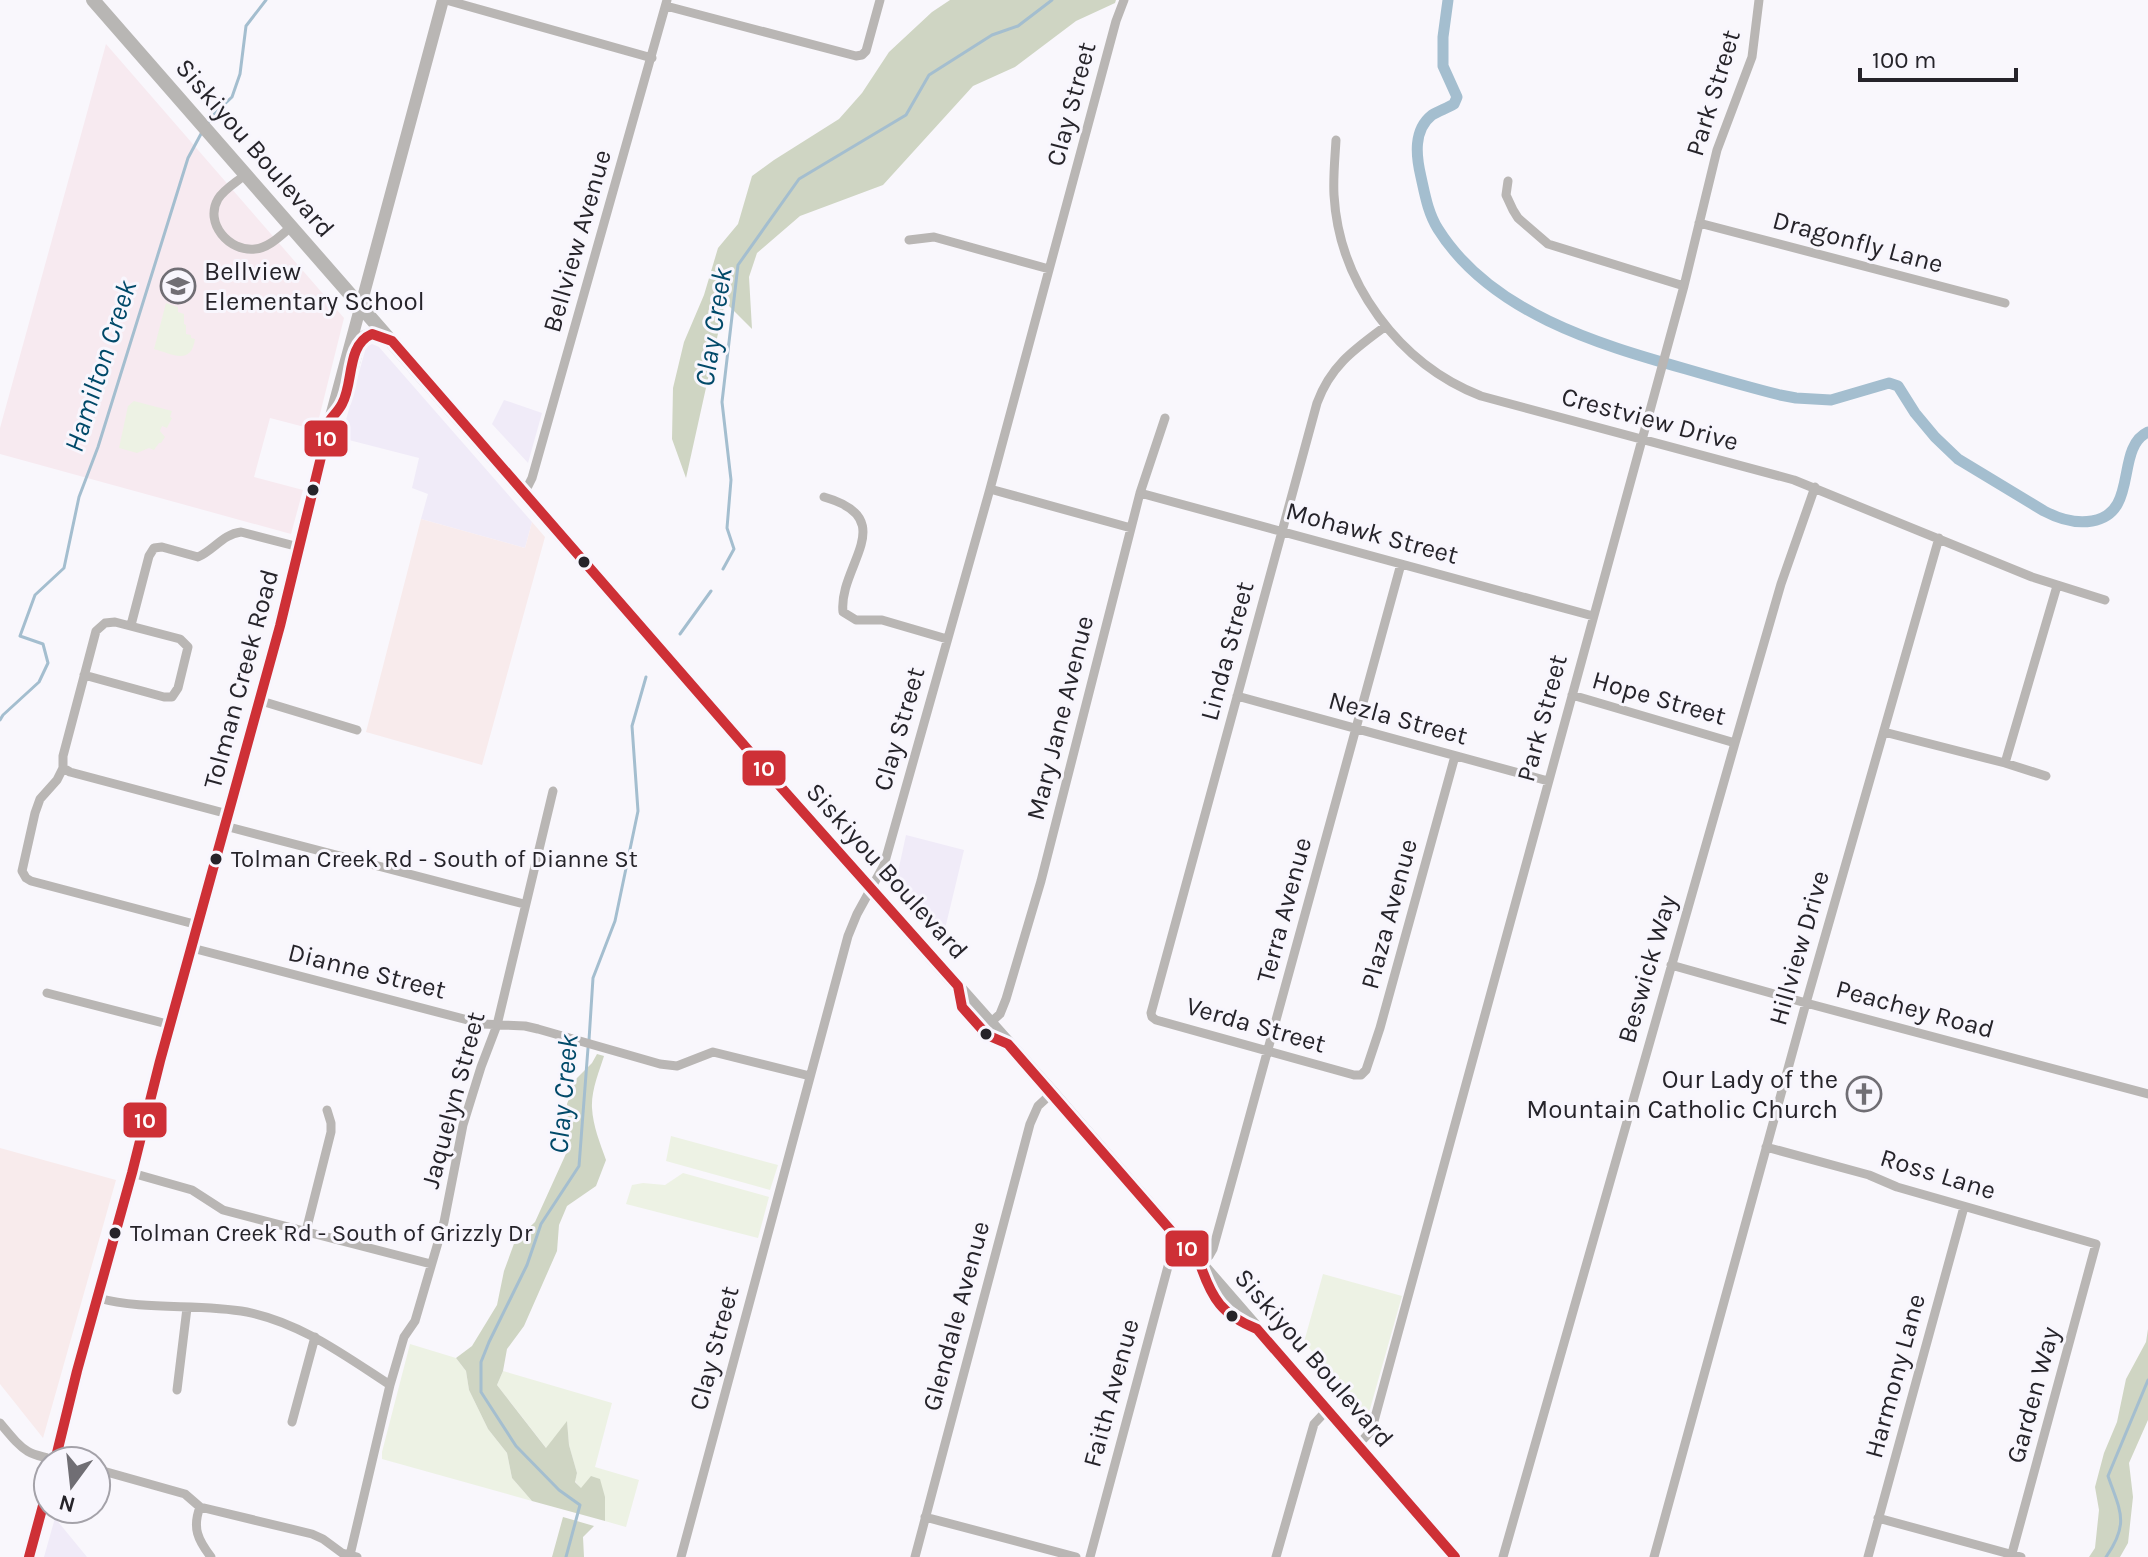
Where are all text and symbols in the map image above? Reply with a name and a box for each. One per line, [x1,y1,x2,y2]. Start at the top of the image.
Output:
street label: Park Street [1679,26,1747,160]
scale bar [1860,32,2016,82]
street label: Clay Street [1040,38,1102,169]
text: 100 m [1872,46,1937,74]
street label: Siskiyou Boulevard [169,52,341,244]
street label: Bellview Avenue [536,146,618,336]
street label: Dragonfly Lane [1769,204,1947,280]
place label: Bellview Elementary School [204,256,425,317]
water label: Clay Creek [687,264,739,389]
school or university icon: Bellview Elementary School [159,267,197,305]
water label: Hamilton Creek [57,275,144,456]
street label: Crestview Drive [1558,380,1742,458]
line badge: 10 [303,419,349,458]
text: 10 [315,426,337,452]
unlabelled marker [305,482,321,498]
street label: Mohawk Street [1282,495,1462,571]
unlabelled marker [576,554,592,570]
street label: Tolman Creek Road [197,566,285,792]
street label: Linda Street [1194,578,1261,724]
street label: Mary Jane Avenue [1020,613,1100,823]
street label: Park Street [1510,651,1574,785]
street label: Clay Street [867,663,931,794]
street label: Hope Street [1589,664,1730,732]
street label: Nezla Street [1325,685,1471,751]
line badge: 10 [741,749,787,787]
text: 10 [753,756,775,782]
street label: Siskiyou Boulevard [800,776,974,966]
street label: Terra Avenue [1250,834,1318,986]
street label: Plaza Avenue [1354,835,1424,993]
place label: Tolman Creek Rd - South of Dianne St [231,845,638,873]
marker: Tolman Creek Rd - South of Dianne St [208,851,224,867]
street label: Hillview Drive [1762,867,1836,1029]
street label: Beswick Way [1611,891,1683,1047]
street label: Dianne Street [285,936,449,1006]
street label: Peachey Road [1832,973,1998,1045]
street label: Verda Street [1183,990,1330,1060]
street label: Jaquelyn Street [415,1008,492,1192]
unlabelled marker [978,1026,994,1042]
water label: Clay Creek [541,1032,585,1155]
place label: Our Lady of the Mountain Catholic Church [1526,1064,1838,1125]
church icon: Our Lady of the Mountain Catholic Church [1845,1075,1883,1113]
line badge: 10 [122,1101,168,1139]
text: 10 [134,1108,156,1134]
street label: Ross Lane [1876,1142,2000,1206]
street label: Glendale Avenue [916,1218,996,1414]
place label: Tolman Creek Rd - South of Grizzly Dr [130,1219,533,1247]
marker: Tolman Creek Rd - South of Grizzly Dr [107,1225,123,1241]
line badge: 10 [1164,1229,1210,1268]
text: 10 [1176,1236,1198,1262]
street label: Siskiyou Boulevard [1228,1262,1400,1454]
street label: Clay Street [683,1282,745,1413]
street label: Harmony Lane [1858,1290,1932,1462]
unlabelled marker [1224,1308,1240,1324]
street label: Faith Avenue [1076,1315,1146,1471]
street label: Garden Way [2000,1323,2066,1467]
north arrow [32,1445,112,1525]
text: N [56,1489,78,1518]

